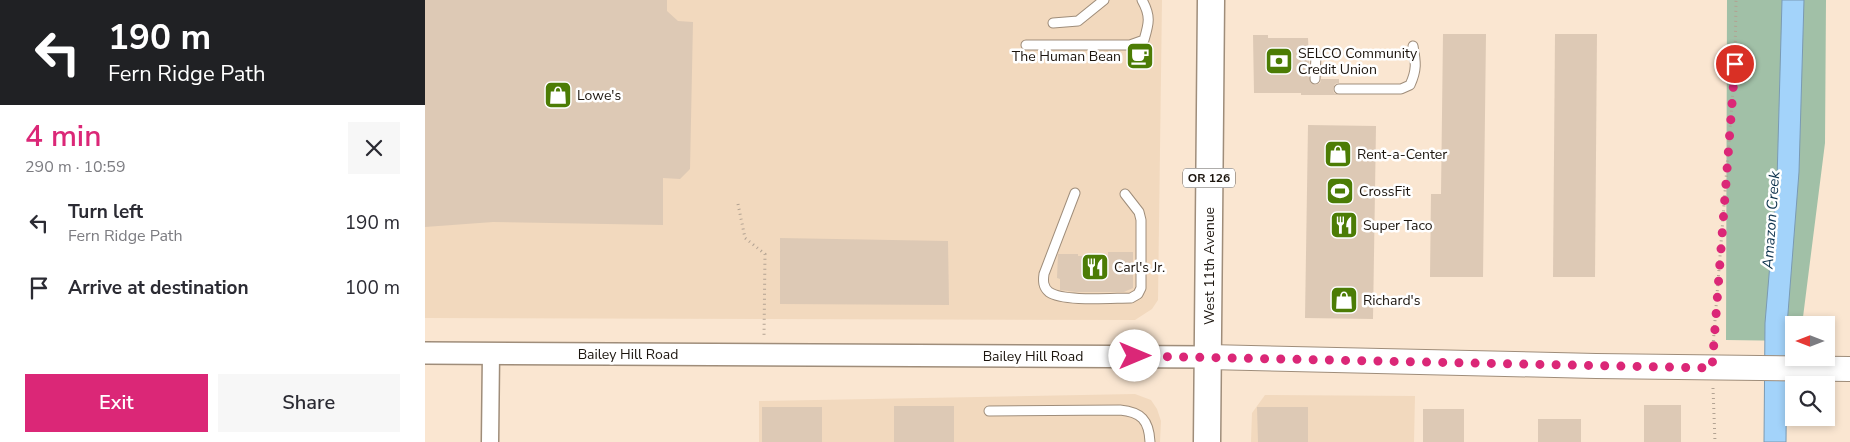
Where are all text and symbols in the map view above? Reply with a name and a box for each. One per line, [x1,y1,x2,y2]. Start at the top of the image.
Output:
text: 190 m [108,14,211,61]
icon: left [25,20,90,85]
cafe icon: The Human Bean [1125,41,1155,71]
pin [1714,43,1756,85]
place label: SELCO Community Credit Union [1298,44,1418,79]
bank icon: SELCO Community Credit Union [1264,46,1294,76]
place label: The Human Bean [1012,47,1121,66]
icon: arrive [1721,50,1749,78]
text: Fern Ridge Path [108,59,266,89]
shop icon: Lowe's [543,80,573,110]
place label: Lowe's [577,86,621,105]
text: 4 min [25,116,101,157]
button: close [348,122,400,174]
shop icon: Rent-a-Center [1323,139,1353,169]
place label: Rent-a-Center [1357,145,1447,164]
text: 290 m · 10:59 [25,156,126,178]
road number: OR 126 [1183,168,1235,188]
water label: Amazon Creek [1758,170,1784,271]
sports icon: CrossFit [1325,176,1355,206]
place label: CrossFit [1359,182,1411,201]
text: Turn left [68,199,143,225]
street label: West 11th Avenue [1200,207,1219,325]
icon: left [25,209,53,237]
text: 190 m [345,210,400,236]
restaurant icon: Super Taco [1329,210,1359,240]
place label: Super Taco [1363,216,1433,235]
text: Fern Ridge Path [68,225,183,247]
restaurant icon: Carl's Jr. [1080,252,1110,282]
place label: Carl's Jr. [1114,258,1165,277]
icon: arrive [25,274,53,302]
text: Arrive at destination [68,275,249,301]
text: 100 m [345,275,400,301]
shop icon: Richard's [1329,285,1359,315]
place label: Richard's [1363,291,1421,310]
north arrow [1785,316,1835,366]
map controls [1785,316,1835,426]
position arrow [1108,329,1160,381]
street label: Bailey Hill Road [578,345,678,364]
street label: Bailey Hill Road [983,347,1083,366]
button: Exit [25,374,208,432]
button: Share [218,374,400,432]
button: search [1785,376,1835,426]

